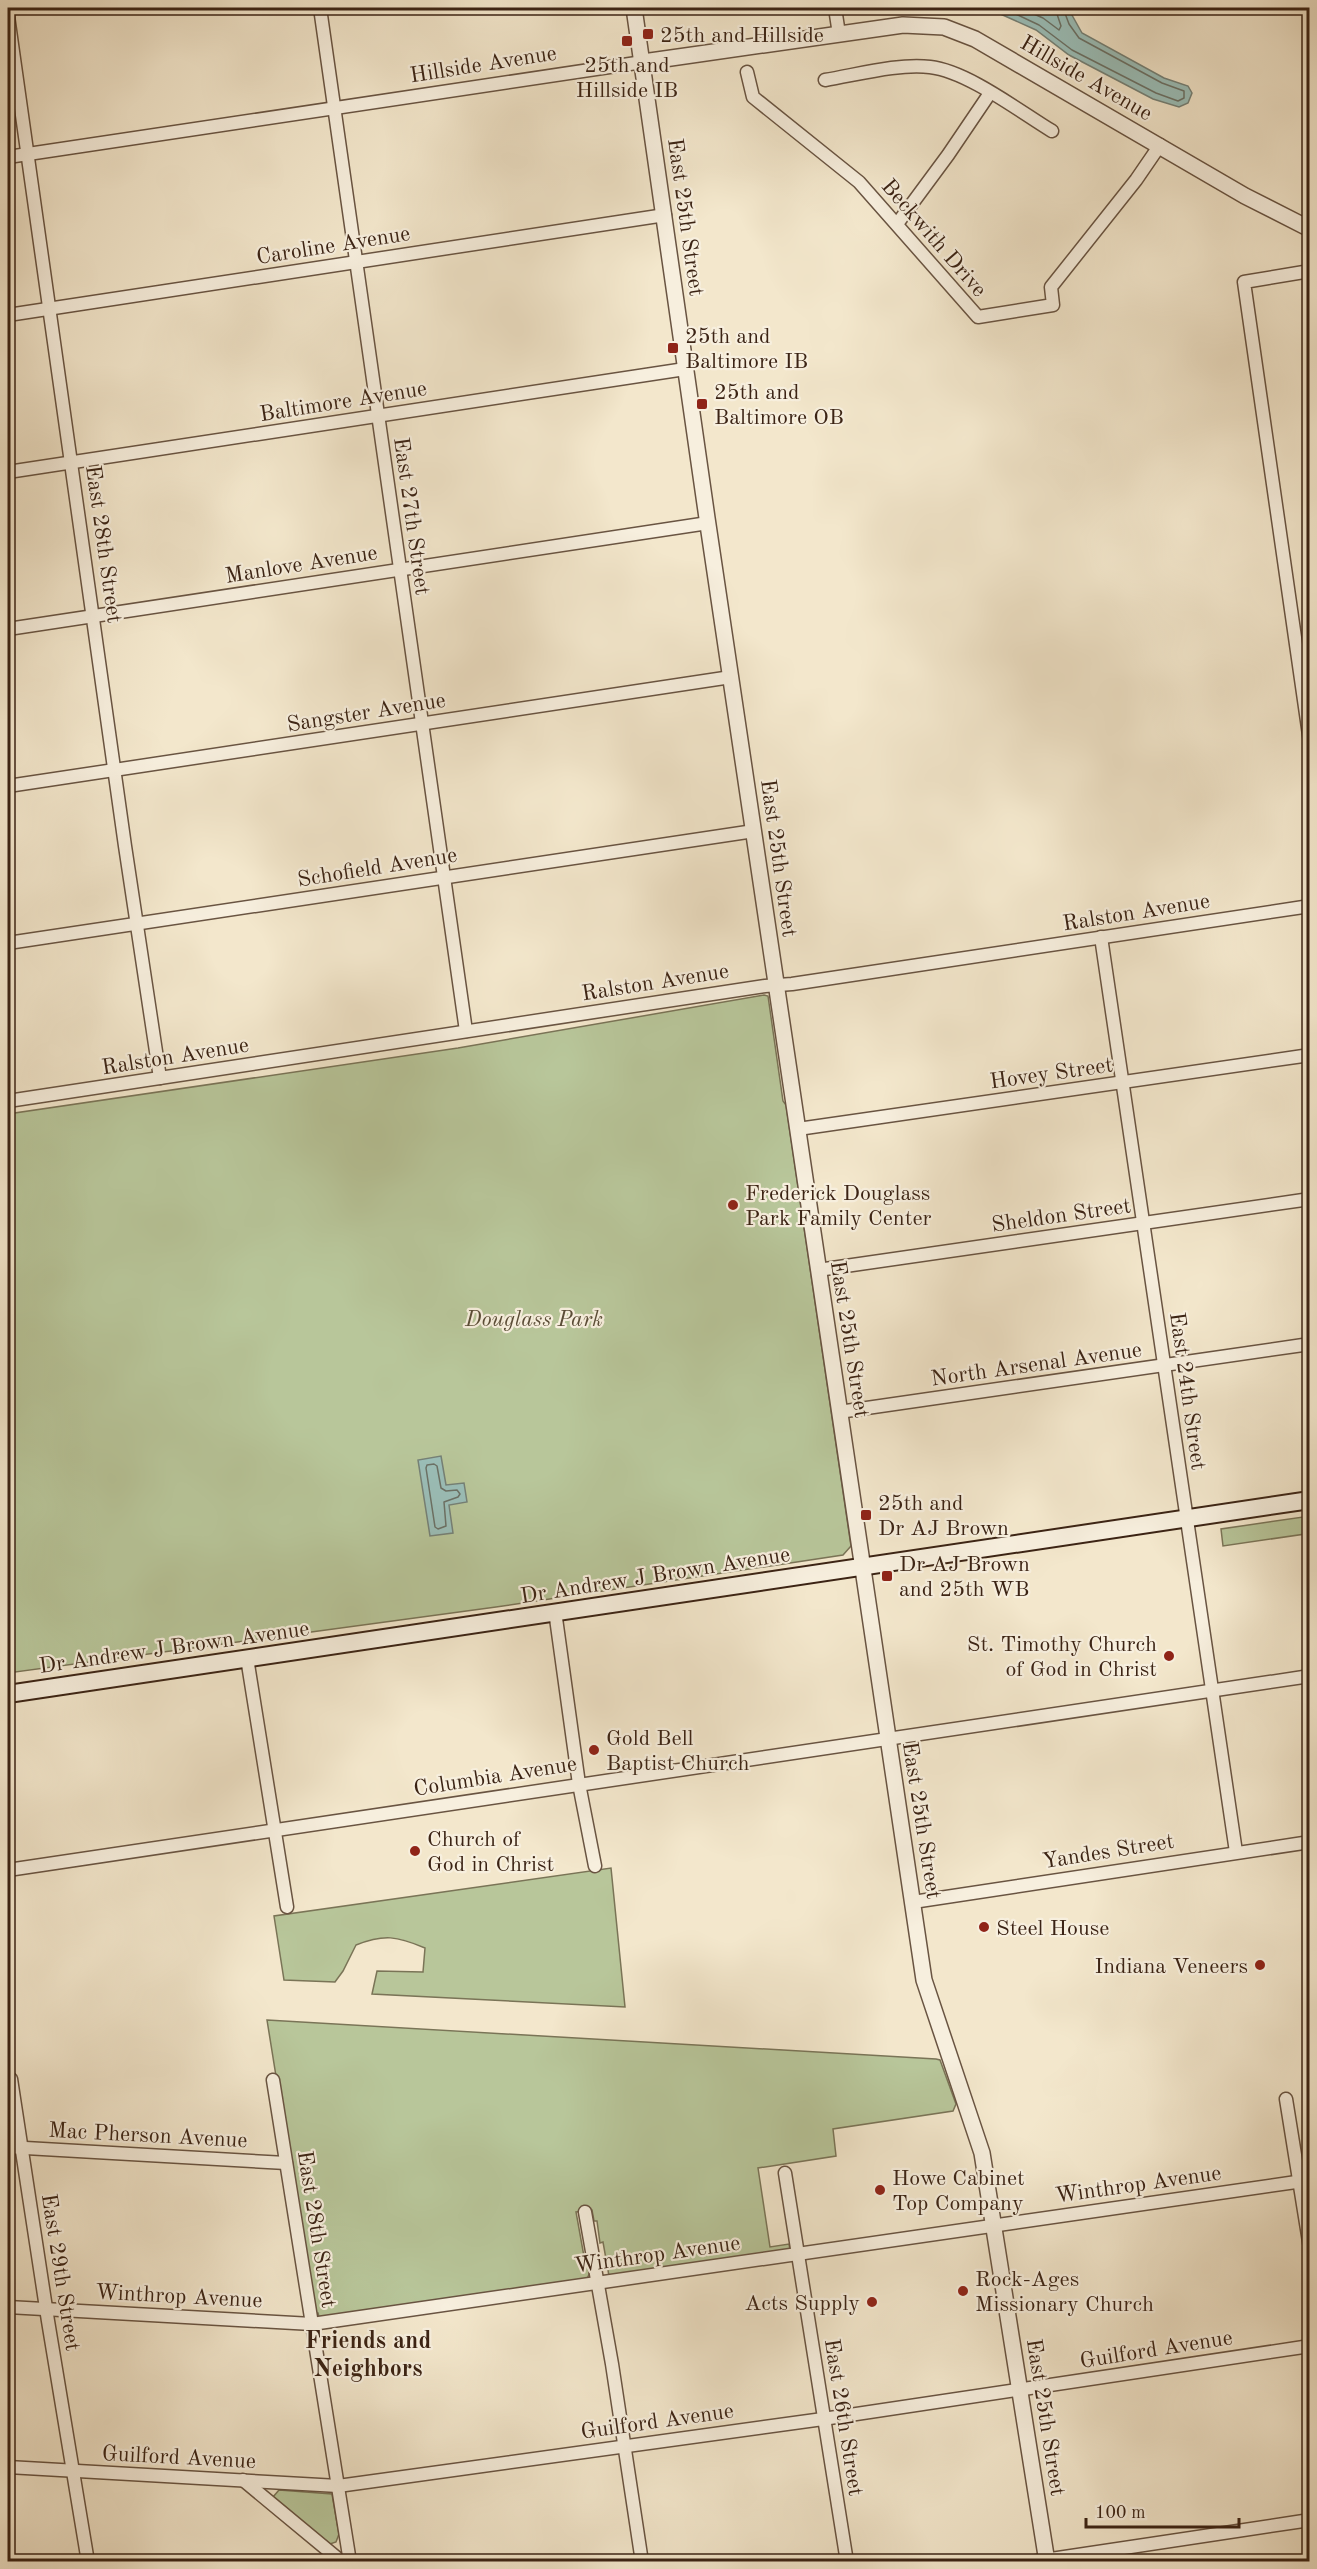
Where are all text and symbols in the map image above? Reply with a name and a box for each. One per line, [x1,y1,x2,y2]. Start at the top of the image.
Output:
place label: 25th and Hillside [660,25,824,47]
marker: 25th and Hillside [641,27,655,41]
street label: Hillside Avenue [1016,32,1156,125]
marker: 25th and Hillside IB [620,34,634,48]
street label: Hillside Avenue [408,43,558,87]
place label: 25th and Hillside IB [576,55,678,102]
street label: East 25th Street [663,137,707,298]
street label: Beckwith Drive [877,175,990,301]
street label: Caroline Avenue [255,223,412,269]
place label: 25th and Baltimore IB [685,326,808,373]
marker: 25th and Baltimore IB [666,341,680,355]
street label: Baltimore Avenue [258,378,429,426]
place label: 25th and Baltimore OB [714,382,844,429]
marker: 25th and Baltimore OB [695,397,709,411]
street label: East 27th Street [389,436,433,597]
street label: East 28th Street [81,464,125,625]
street label: Manlove Avenue [224,542,379,588]
street label: Sangster Avenue [285,690,447,736]
street label: East 25th Street [756,778,800,939]
street label: Schofield Avenue [296,844,459,891]
street label: Ralston Avenue [1061,890,1211,935]
street label: Ralston Avenue [580,960,730,1005]
street label: Ralston Avenue [100,1034,250,1079]
street label: Hovey Street [988,1054,1114,1094]
place label: Frederick Douglass Park Family Center [745,1183,932,1230]
street label: Sheldon Street [990,1195,1132,1237]
marker: Frederick Douglass Park Family Center [726,1198,740,1212]
street label: East 25th Street [826,1259,872,1420]
park label: Douglass Park [464,1309,603,1331]
street label: East 24th Street [1165,1311,1209,1472]
street label: North Arsenal Avenue [929,1339,1143,1391]
place label: 25th and Dr AJ Brown [878,1493,1009,1540]
marker: 25th and Dr AJ Brown [859,1508,873,1522]
street label: Dr Andrew J Brown Avenue [519,1544,792,1608]
place label: Dr AJ Brown and 25th WB [899,1554,1030,1601]
marker: Dr AJ Brown and 25th WB [880,1569,894,1583]
street label: Dr Andrew J Brown Avenue [38,1618,311,1678]
place label: St. Timothy Church of God in Christ [967,1634,1157,1681]
marker: St. Timothy Church of God in Christ [1162,1649,1176,1663]
place label: Gold Bell Baptist Church [606,1728,750,1775]
street label: East 25th Street [898,1740,944,1901]
marker: Gold Bell Baptist Church [587,1743,601,1757]
street label: Columbia Avenue [412,1753,578,1801]
place label: Church of God in Christ [427,1829,554,1876]
street label: Yandes Street [1041,1831,1176,1873]
marker: Church of God in Christ [408,1844,422,1858]
place label: Steel House [996,1918,1109,1940]
marker: Steel House [977,1920,991,1934]
place label: Indiana Veneers [1095,1956,1248,1978]
marker: Indiana Veneers [1253,1958,1267,1972]
street label: Mac Pherson Avenue [48,2120,248,2152]
street label: East 28th Street [293,2149,339,2310]
street label: Winthrop Avenue [1054,2162,1223,2208]
place label: Howe Cabinet Top Company [892,2168,1025,2215]
marker: Howe Cabinet Top Company [873,2183,887,2197]
street label: East 29th Street [37,2192,83,2353]
street label: Winthrop Avenue [573,2232,742,2278]
place label: Rock-Ages Missionary Church [975,2269,1154,2316]
street label: Winthrop Avenue [95,2282,263,2312]
marker: Rock-Ages Missionary Church [956,2284,970,2298]
place label: Acts Supply [744,2293,860,2315]
marker: Acts Supply [865,2295,879,2309]
street label: Guilford Avenue [1078,2327,1234,2373]
district label: Friends and Neighbors [305,2330,431,2382]
street label: East 26th Street [820,2337,866,2498]
street label: East 25th Street [1022,2337,1068,2498]
street label: Guilford Avenue [579,2400,735,2444]
street label: Guilford Avenue [101,2443,256,2473]
scale bar [1086,2491,1239,2529]
text: 100 m [1095,2504,1146,2522]

